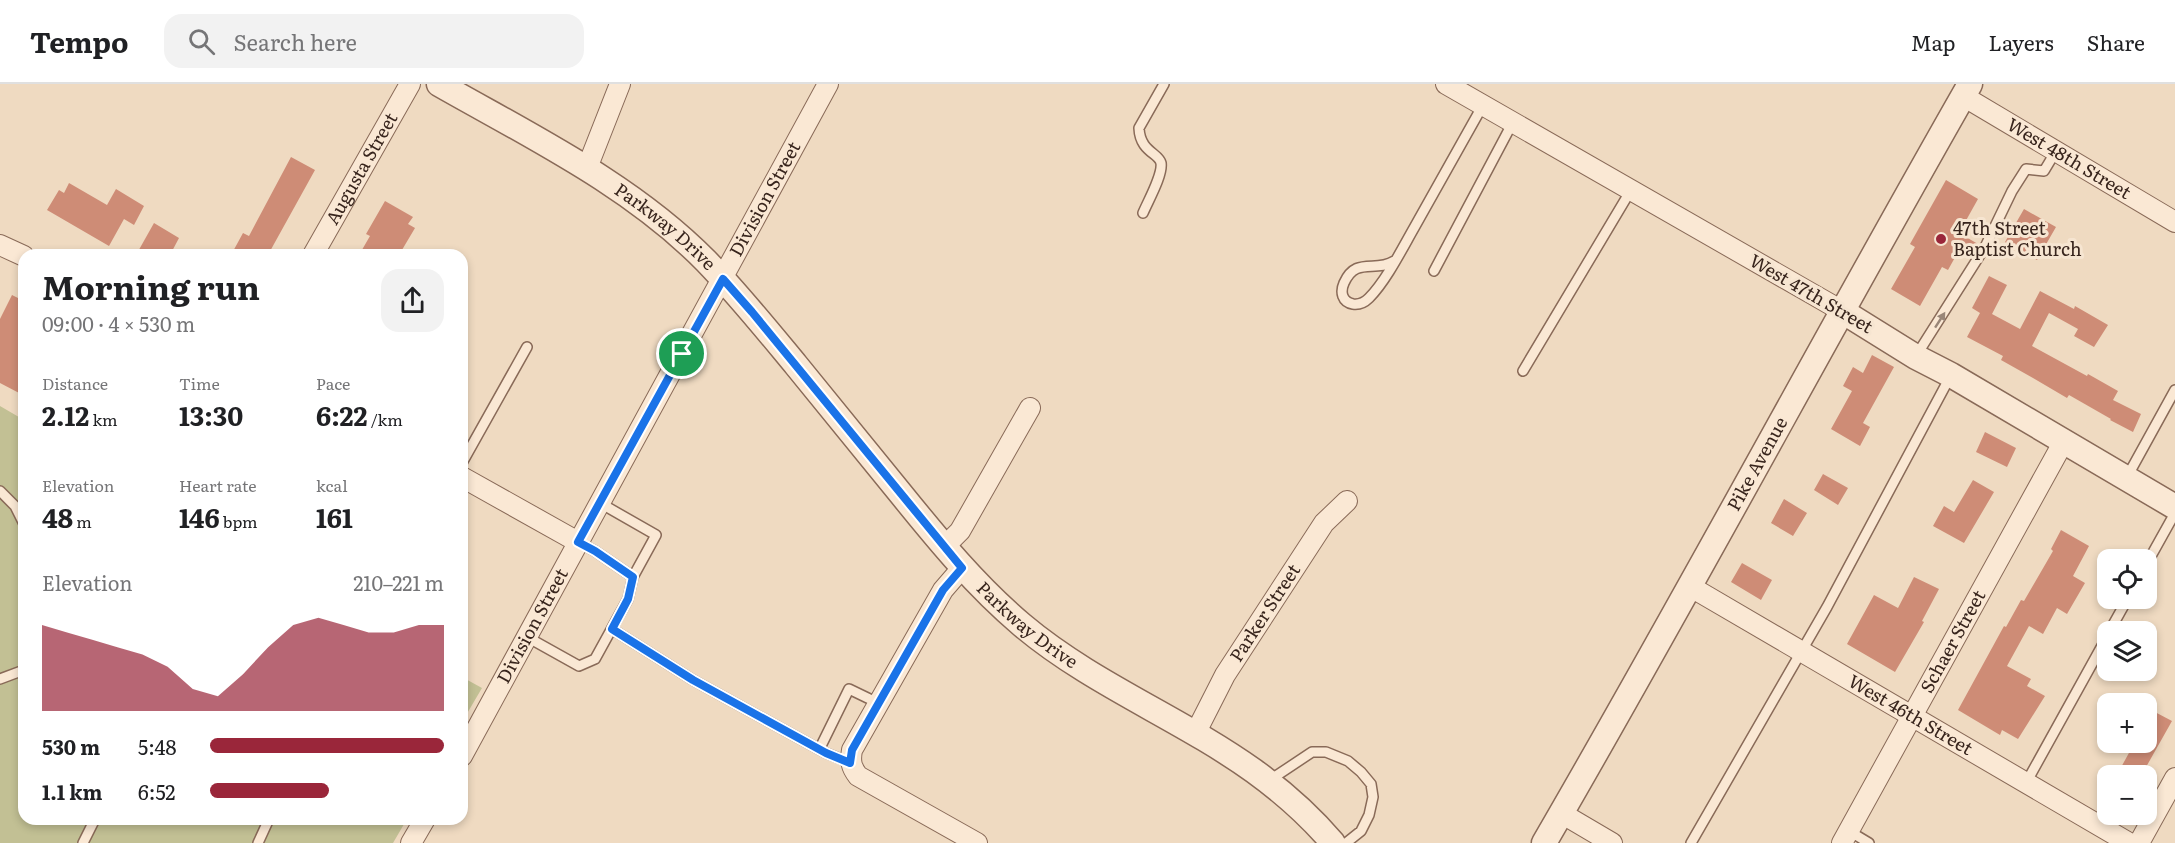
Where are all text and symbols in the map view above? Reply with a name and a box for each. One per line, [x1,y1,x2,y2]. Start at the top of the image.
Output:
search box [164,14,584,68]
text: Tempo [30,20,128,62]
icon: search [185,25,218,58]
text: Search here [233,25,357,58]
text: Map [1911,26,1956,57]
text: Layers [1989,26,2054,57]
text: Share [2087,26,2145,57]
street label: Augusta Street [318,106,404,229]
street label: West 48th Street [2002,110,2137,205]
street label: Division Street [722,135,807,261]
street label: Parkway Drive [610,176,723,276]
place label: 47th Street Baptist Church [1953,214,2082,262]
marker: 47th Street Baptist Church [1934,232,1948,246]
street label: West 47th Street [1745,246,1879,339]
text: Morning run [42,261,260,310]
button: share [381,269,444,332]
text: 09:00 · 4 × 530 m [42,308,195,338]
one-way arrow [1934,312,1945,328]
pin [656,328,707,379]
icon: arrive [665,337,698,370]
text: Distance [42,371,108,395]
text: Time [179,371,220,395]
text: Pace [316,371,350,395]
text: 2.12 [42,395,89,434]
text: 13:30 [179,395,243,434]
text: 6:22 [316,395,368,434]
text: km [89,407,118,431]
text: /km [368,407,403,431]
street label: Pike Avenue [1719,411,1793,515]
text: Elevation [42,473,114,497]
text: Heart rate [179,473,257,497]
text: kcal [316,473,348,497]
text: 48 [42,497,73,536]
text: 146 [179,497,220,536]
text: 161 [316,497,353,536]
text: m [73,509,92,533]
text: bpm [220,509,258,533]
map controls [2097,549,2157,825]
button: locate [2097,549,2157,609]
street label: Parker Street [1222,557,1306,667]
street label: Division Street [489,562,574,688]
text: Elevation [42,567,132,597]
text: 210–221 m [353,567,444,597]
street label: Parkway Drive [971,575,1084,674]
street label: Schaer Street [1913,584,1992,697]
button: layers [2097,621,2157,681]
street label: West 46th Street [1844,667,1979,761]
button: + [2097,693,2157,753]
text: 530 m [42,731,100,761]
text: 5:48 [138,731,176,761]
button: − [2097,765,2157,825]
text: 1.1 km [42,776,102,806]
text: 6:52 [138,776,176,806]

